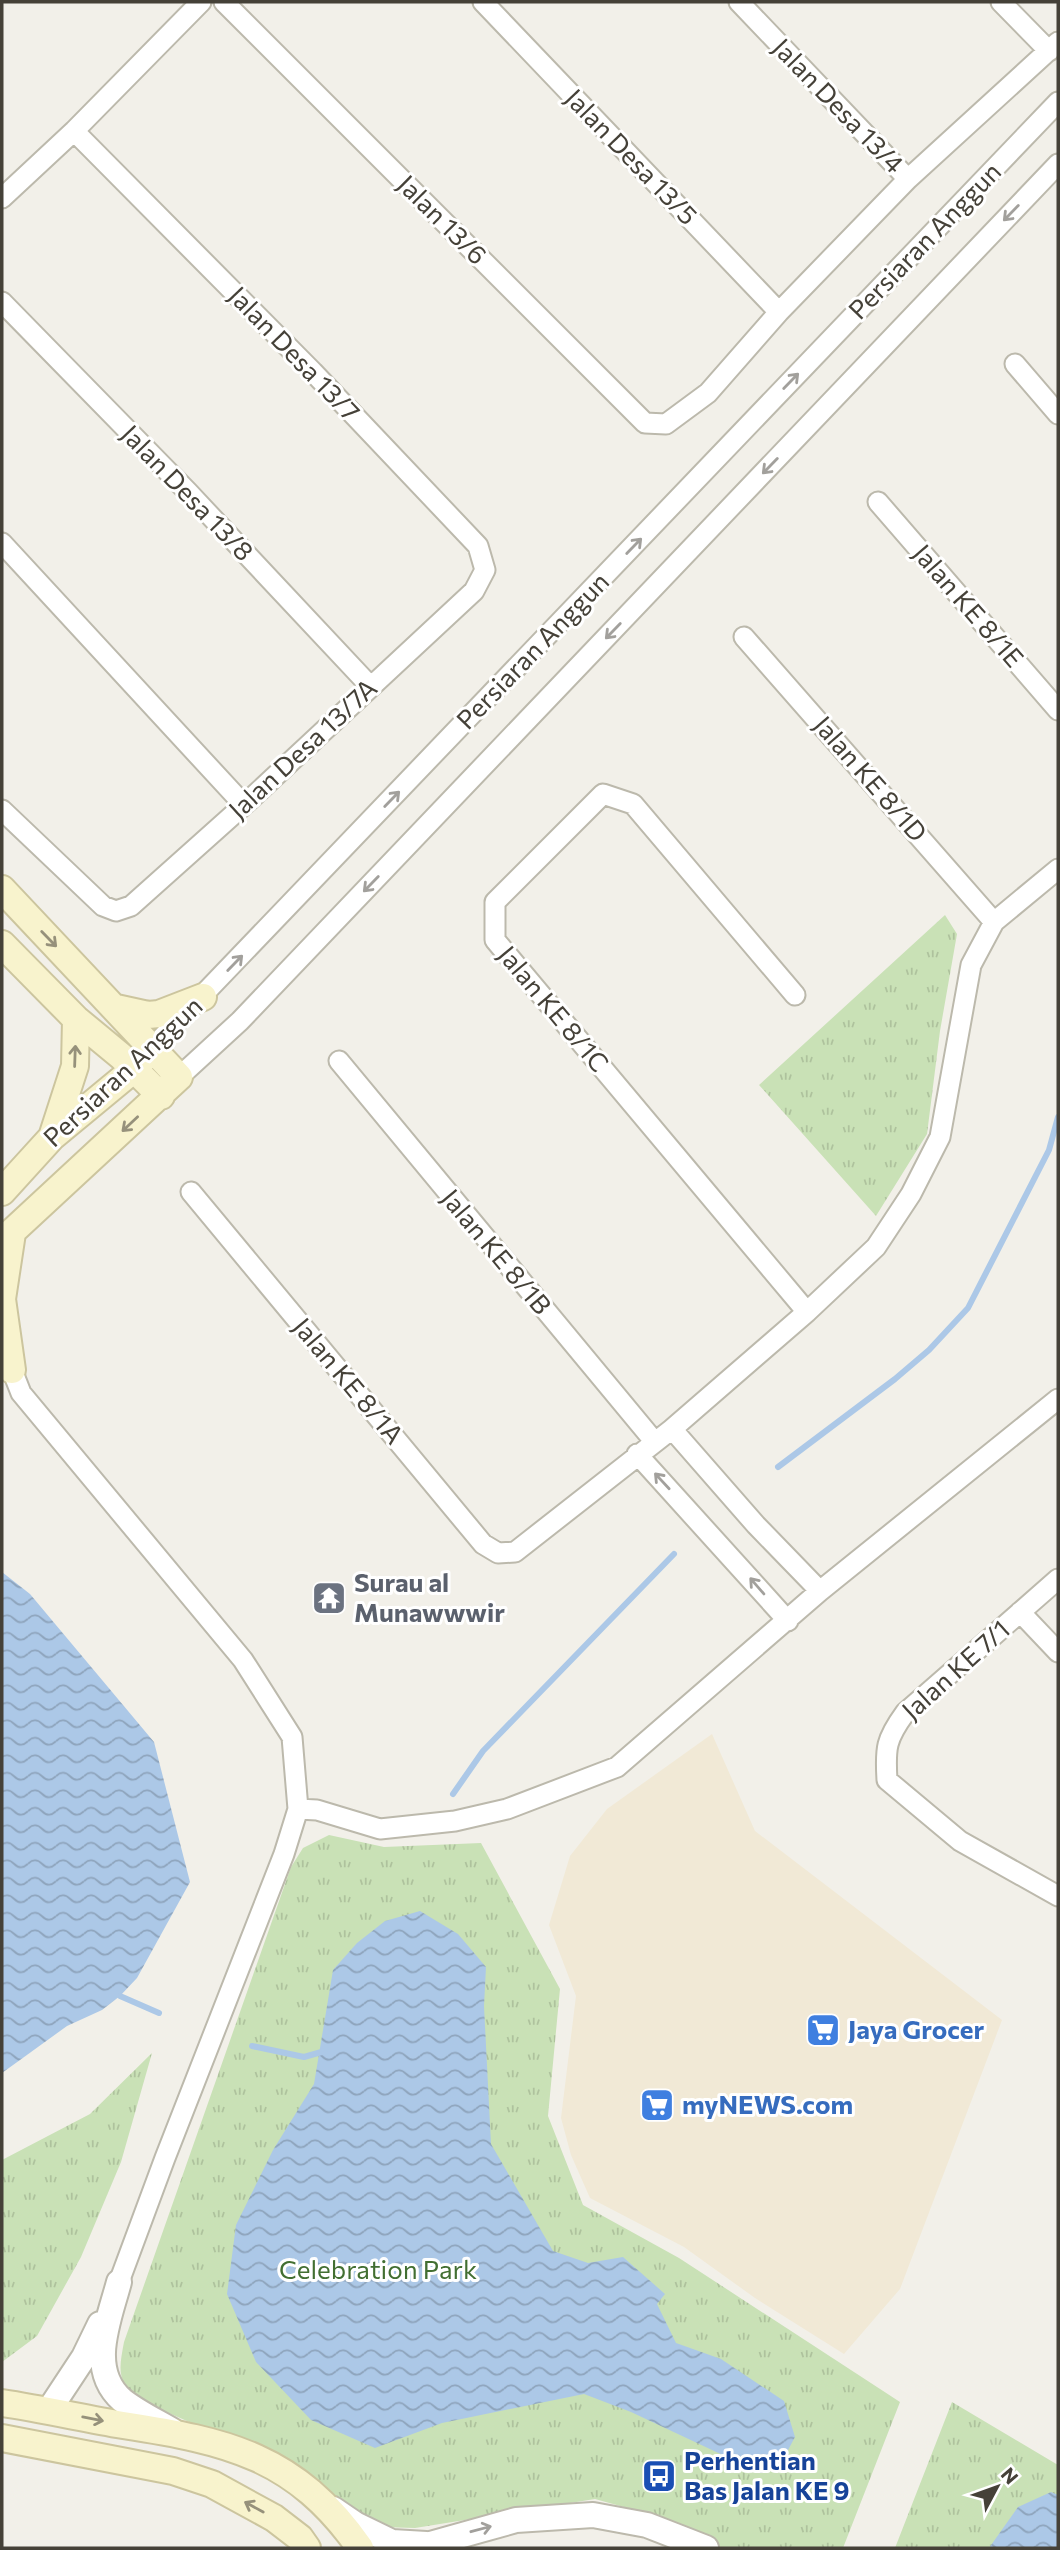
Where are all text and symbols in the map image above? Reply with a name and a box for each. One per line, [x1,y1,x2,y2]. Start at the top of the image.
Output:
street label: Jalan Desa 13/4 [767,31,911,179]
street label: Jalan Desa 13/5 [560,82,705,230]
street label: Persiaran Anggun [841,155,1007,325]
street label: Jalan 13/6 [392,168,494,270]
one-way arrow [1003,204,1020,221]
street label: Jalan Desa 13/7 [223,279,367,427]
one-way arrow [783,373,800,390]
street label: Jalan Desa 13/8 [116,418,261,566]
one-way arrow [761,457,778,474]
street label: Jalan KE 8/1E [907,537,1031,673]
one-way arrow [626,538,643,555]
street label: Persiaran Anggun [449,565,615,735]
one-way arrow [604,622,621,639]
street label: Jalan Desa 13/7A [222,671,382,824]
street label: Jalan KE 8/1D [808,709,934,847]
one-way arrow [384,791,401,808]
one-way arrow [363,875,379,893]
one-way arrow [40,930,57,947]
street label: Jalan KE 8/1C [493,939,616,1077]
one-way arrow [227,955,244,972]
street label: Persiaran Anggun [36,989,208,1152]
one-way arrow [69,1044,82,1067]
one-way arrow [122,1116,139,1133]
street label: Jalan KE 8/1B [436,1182,558,1320]
street label: Jalan KE 8/1A [287,1311,411,1449]
one-way arrow [653,1473,670,1490]
place label: Surau al Munawwwir [354,1566,505,1627]
one-way arrow [749,1577,765,1595]
temple icon: Surau al Munawwwir [310,1579,348,1617]
street label: Jalan KE 7/1 [895,1613,1015,1725]
supermarket icon: Jaya Grocer [804,2011,842,2049]
place label: Jaya Grocer [848,2013,984,2044]
supermarket icon: myNEWS.com [638,2086,676,2124]
place label: myNEWS.com [682,2088,853,2119]
park label: Celebration Park [279,2253,477,2284]
one-way arrow [81,2413,104,2426]
place label: Perhentian Bas Jalan KE 9 [684,2444,849,2505]
north arrow [962,2452,1032,2522]
bus stop icon: Perhentian Bas Jalan KE 9 [640,2457,678,2495]
text: N [997,2463,1024,2488]
one-way arrow [244,2500,264,2514]
one-way arrow [469,2522,492,2535]

